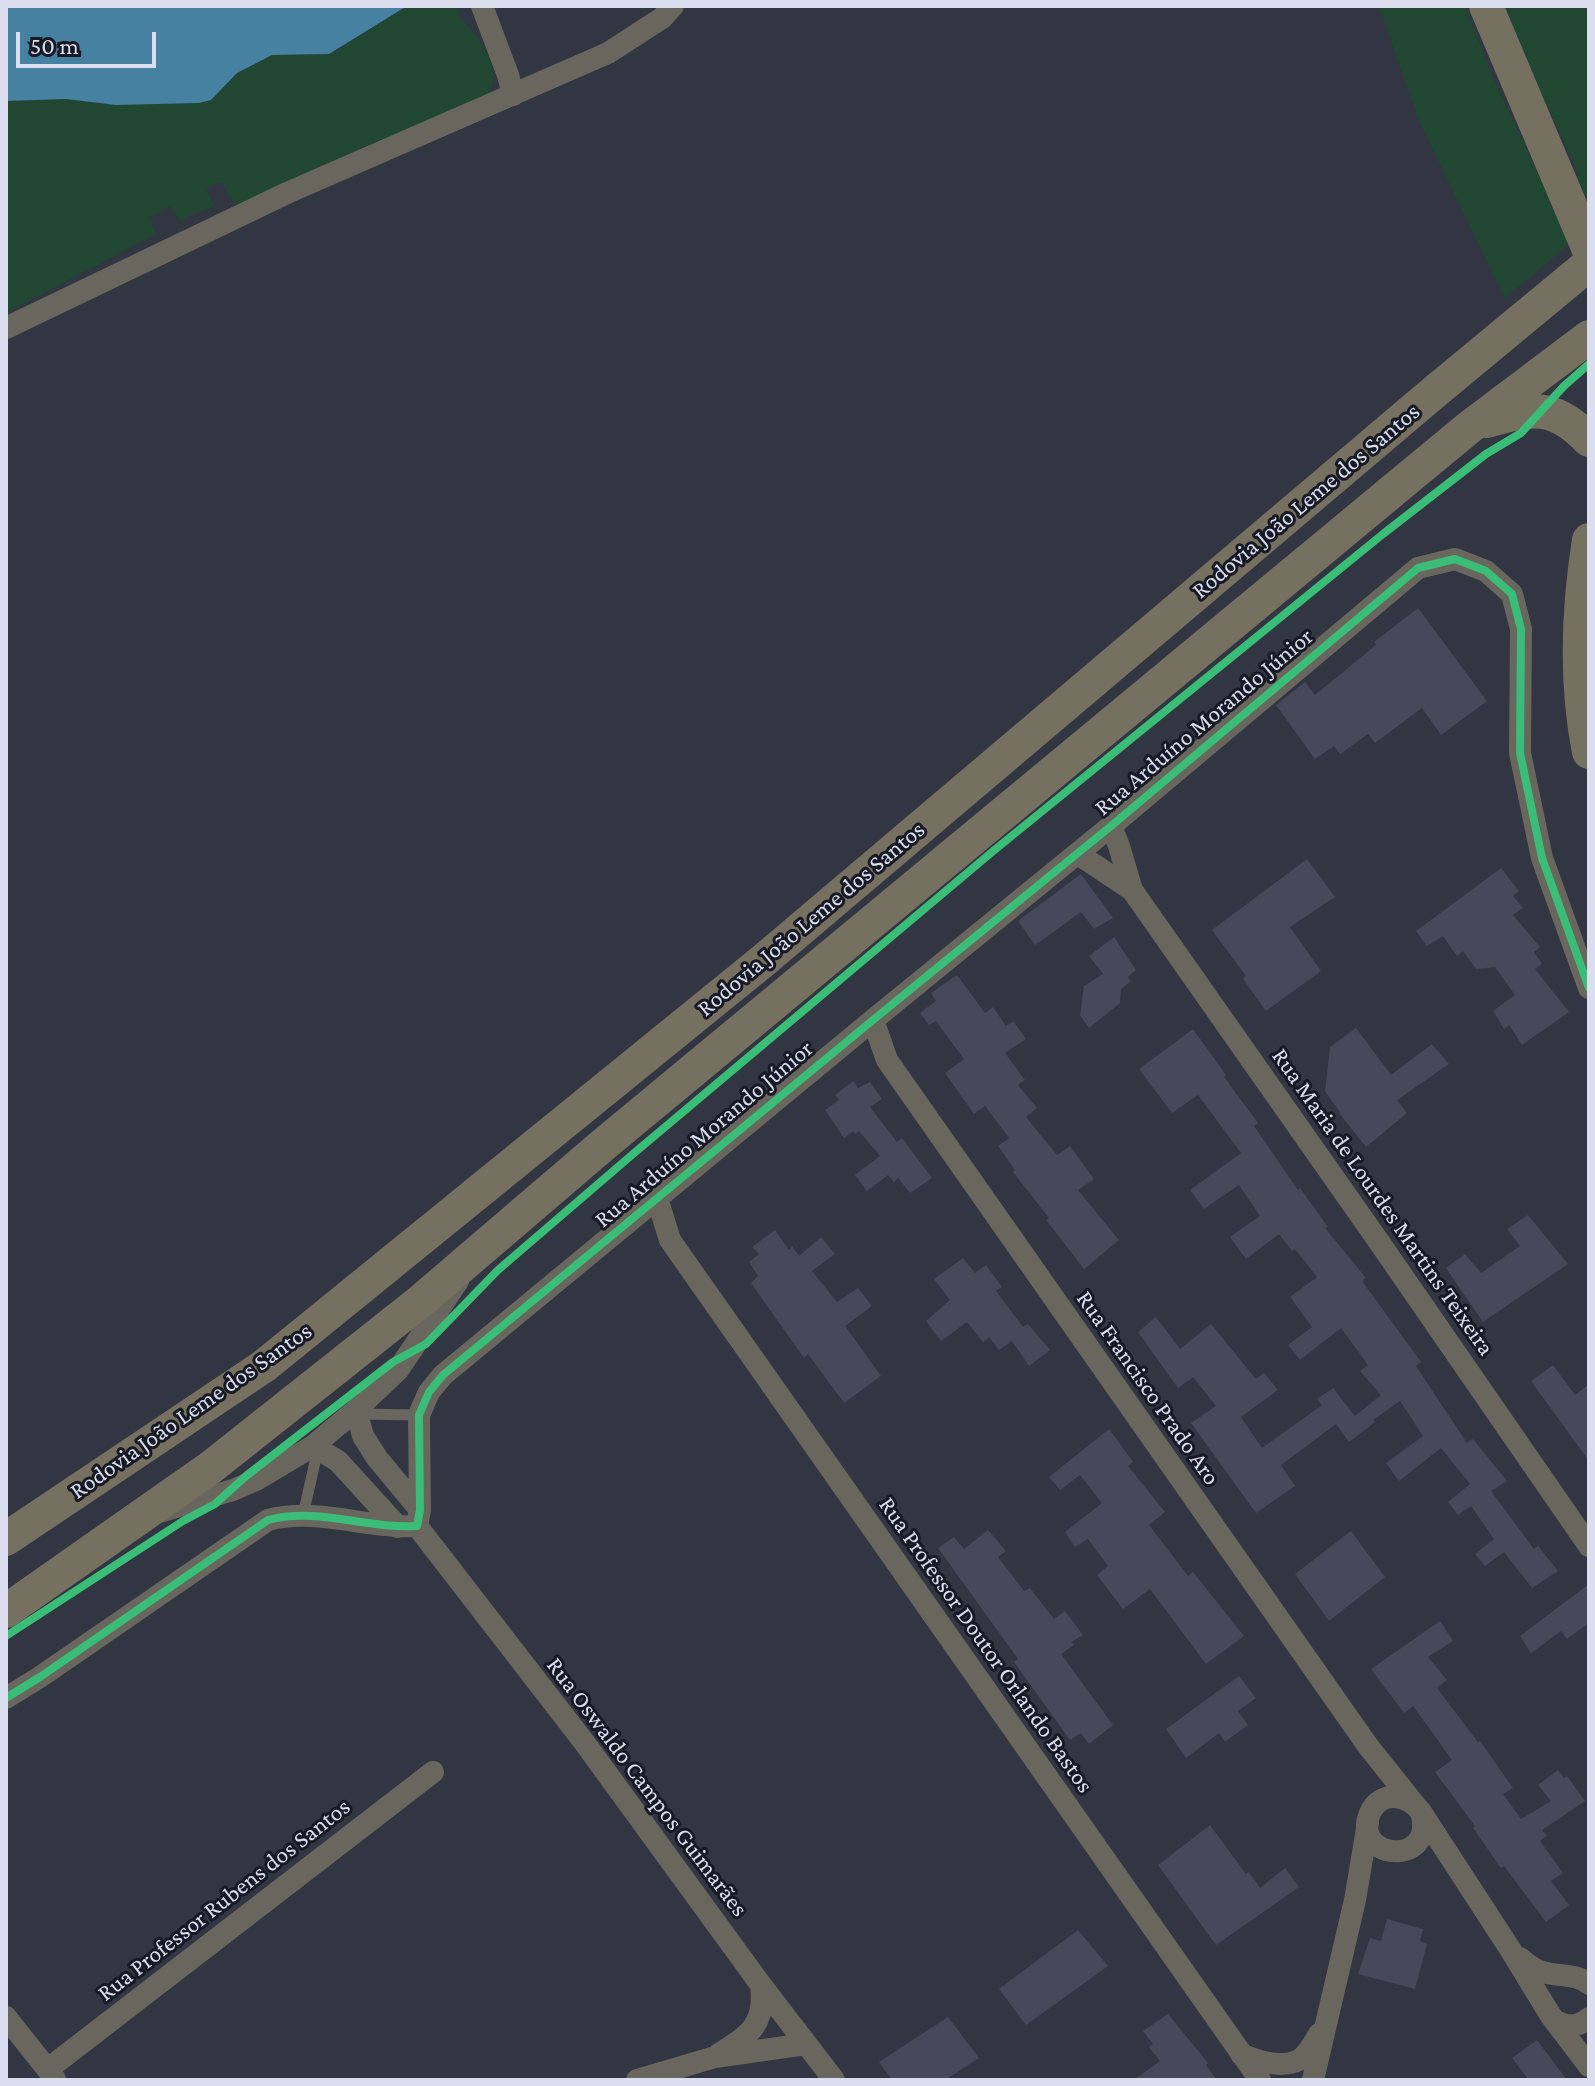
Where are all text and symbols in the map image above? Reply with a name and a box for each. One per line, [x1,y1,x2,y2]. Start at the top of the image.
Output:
scale bar [20,16,160,66]
text: 50 m [30,32,79,59]
street label: Rodovia João Leme dos Santos [1186,397,1426,605]
street label: Rua Arduíno Morando Júnior [1089,622,1319,822]
street label: Rodovia João Leme dos Santos [691,815,931,1023]
street label: Rua Arduíno Morando Júnior [589,1034,819,1234]
street label: Rua Maria de Lourdes Martins Teixeira [1265,1043,1501,1361]
street label: Rua Francisco Prado Aro [1070,1285,1226,1491]
street label: Rodovia João Leme dos Santos [65,1316,317,1506]
street label: Rua Professor Doutor Orlando Bastos [873,1492,1099,1798]
street label: Rua Oswaldo Campos Guimarães [540,1652,754,1922]
street label: Rua Professor Rubens dos Santos [92,1792,356,2008]

